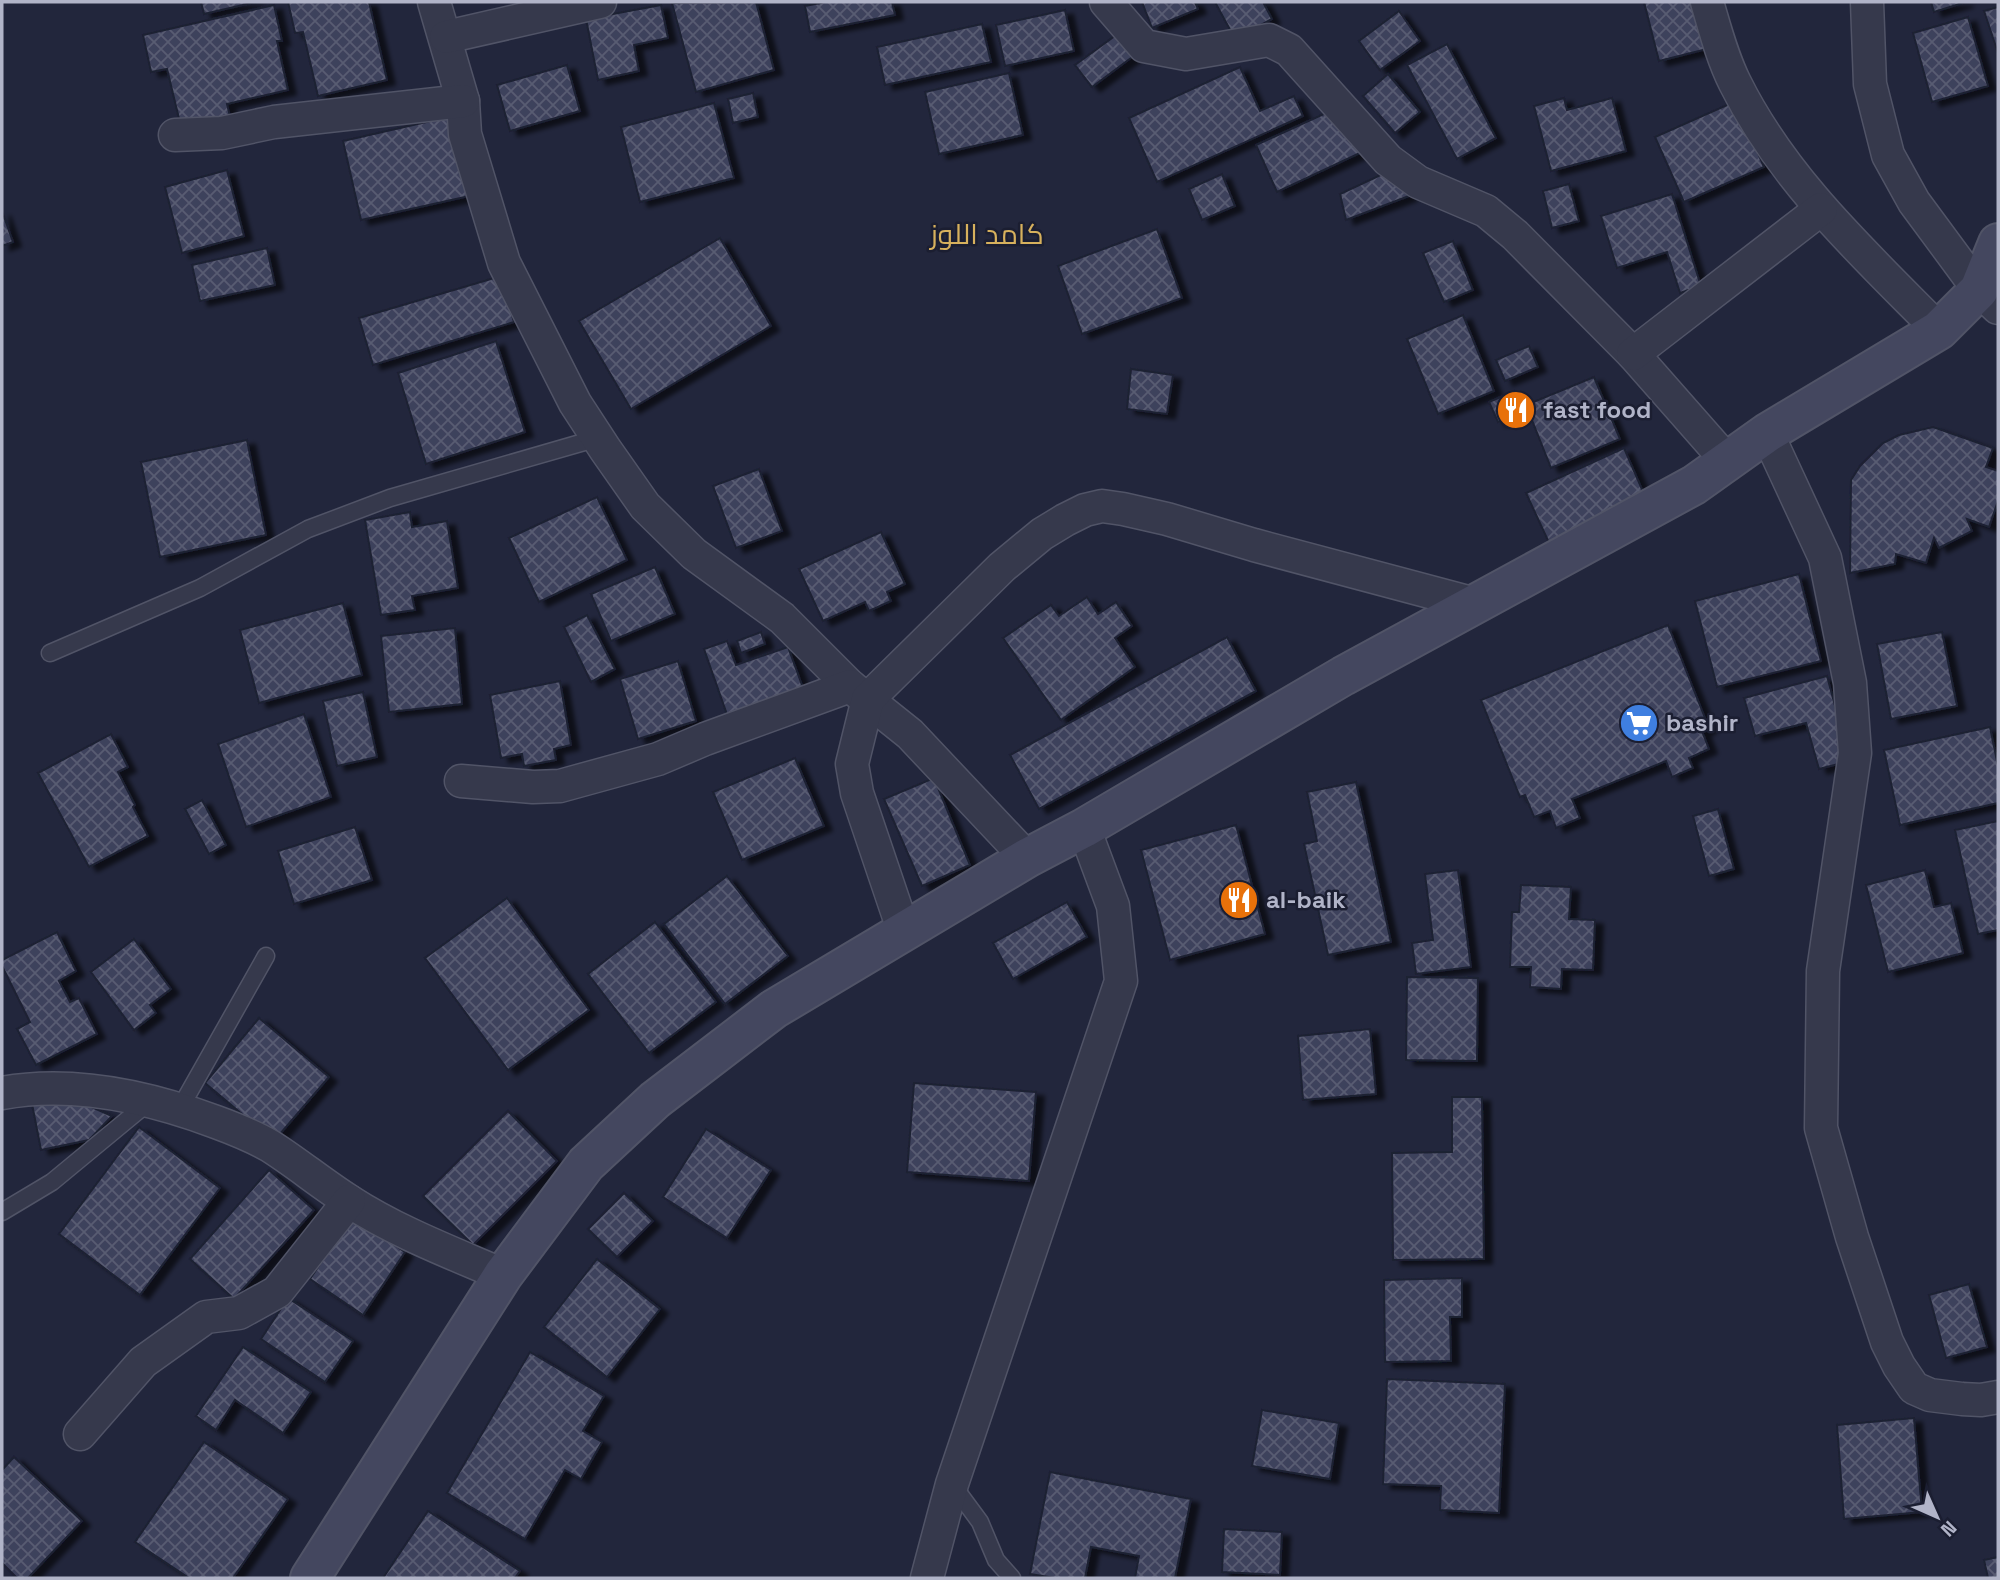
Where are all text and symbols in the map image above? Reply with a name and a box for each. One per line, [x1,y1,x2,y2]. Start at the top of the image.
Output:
district label: كامد اللوز [928,216,1044,252]
restaurant icon: fast food [1495,389,1537,431]
place label: fast food [1543,394,1651,425]
supermarket icon: bashir [1618,702,1660,744]
place label: bashir [1666,707,1738,738]
restaurant icon: al-baik [1218,879,1260,921]
place label: al-baik [1266,884,1346,915]
north arrow [1902,1482,1972,1552]
text: N [1935,1515,1962,1542]

